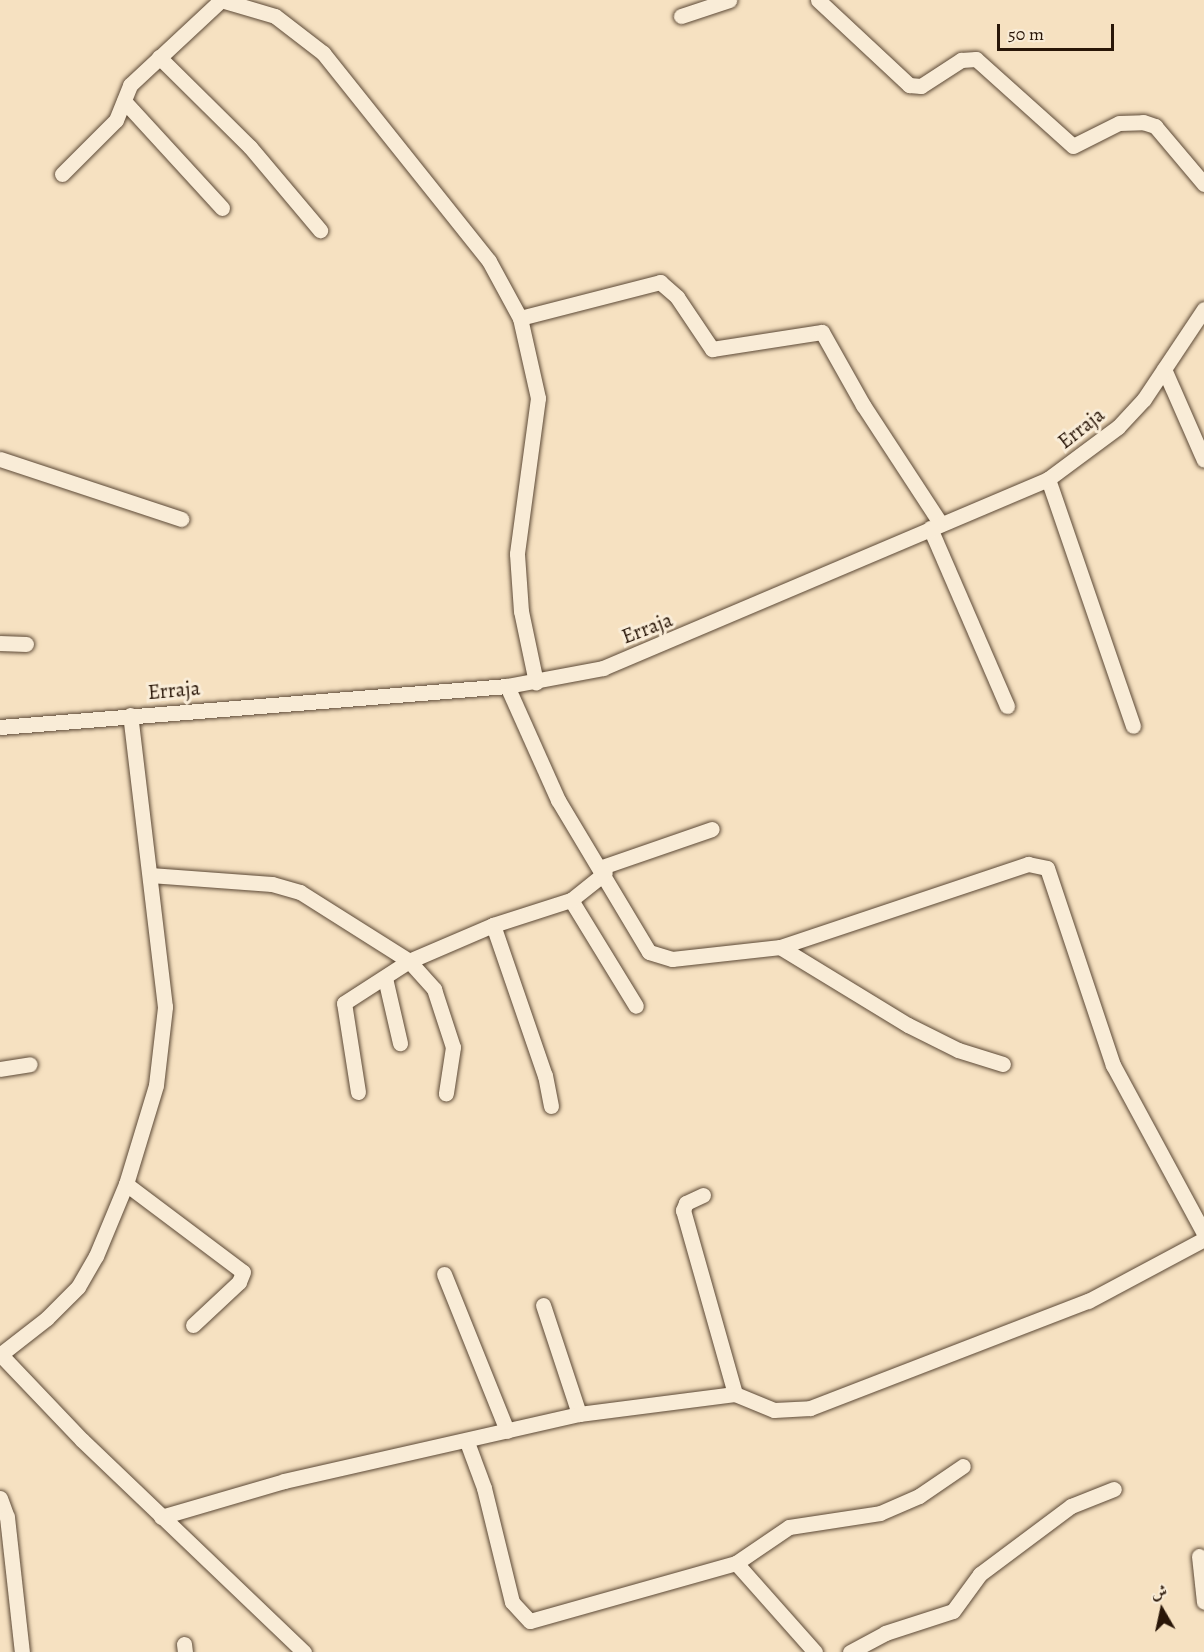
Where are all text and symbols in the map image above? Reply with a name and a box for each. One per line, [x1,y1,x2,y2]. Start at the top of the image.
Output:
scale bar [1000,12,1117,50]
text: 50 m [1008,22,1044,46]
street label: Erraja [1053,402,1109,454]
street label: Erraja [618,607,676,649]
street label: Erraja [147,675,201,705]
north arrow [1132,1580,1192,1640]
text: ش [1150,1580,1169,1604]

